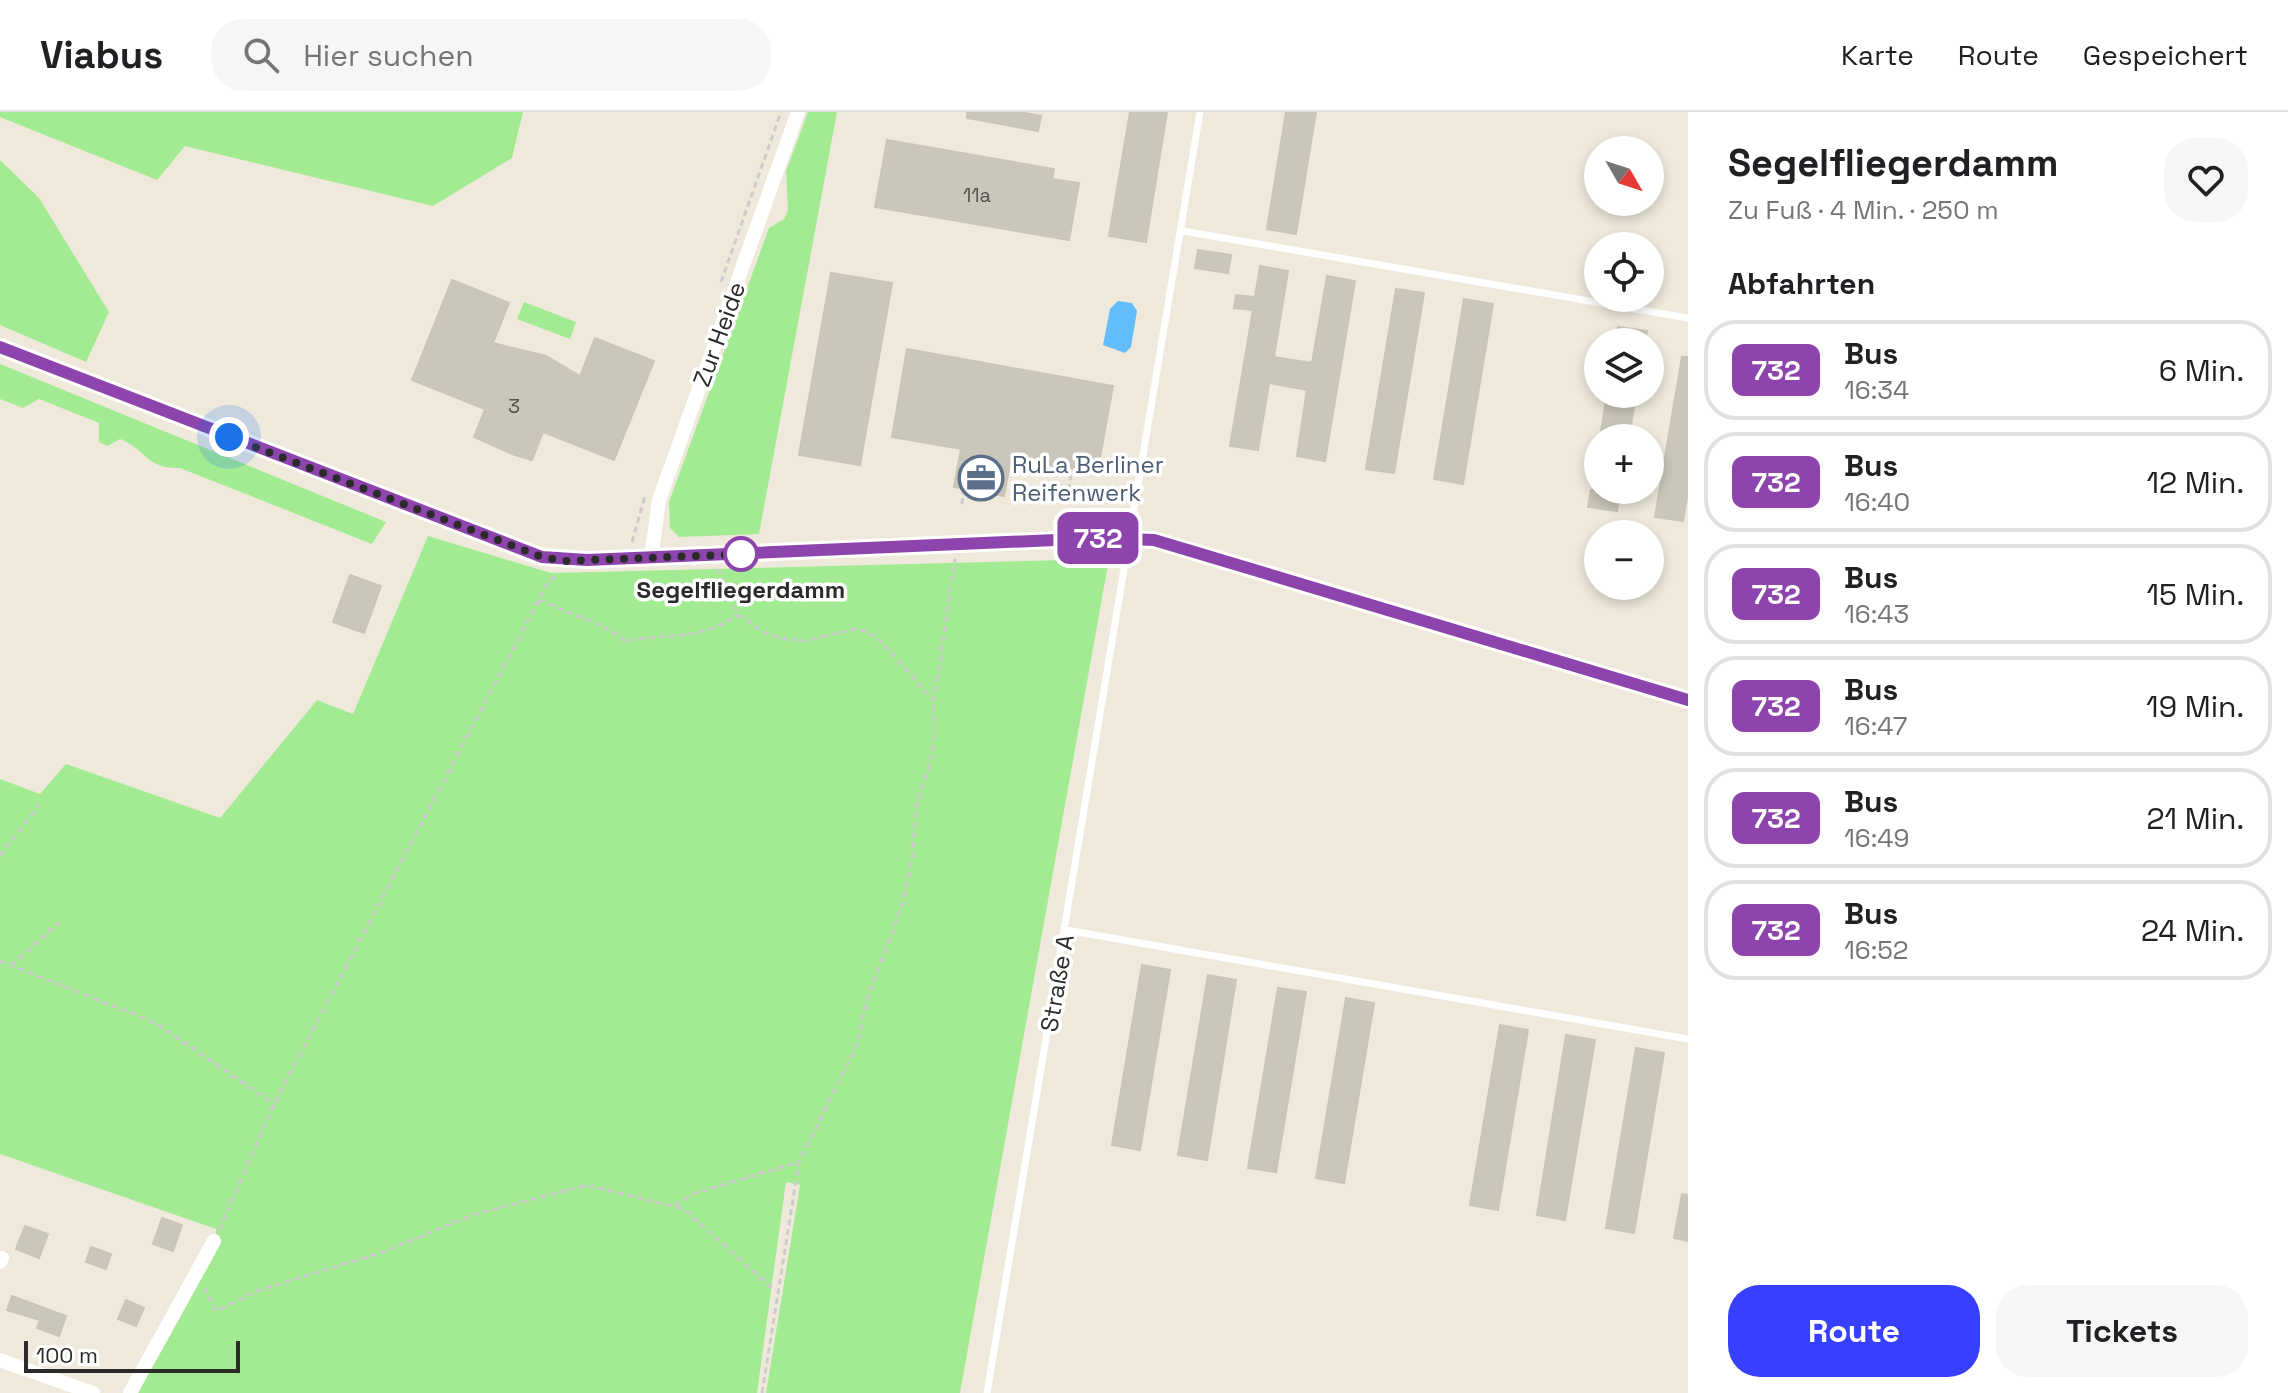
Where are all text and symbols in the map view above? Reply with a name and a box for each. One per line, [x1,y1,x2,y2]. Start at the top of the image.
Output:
search box [211,19,771,91]
text: Viabus [40,31,163,79]
icon: search [239,33,283,77]
text: Hier suchen [303,36,474,75]
text: Karte [1841,37,1914,73]
text: Route [1958,37,2039,73]
text: Gespeichert [2083,37,2248,73]
north arrow [1584,136,1664,216]
map controls [1584,136,1664,600]
button: heart [2164,138,2248,222]
text: Segelfliegerdamm [1728,139,2059,187]
house number: 11a [963,182,991,208]
text: Zu Fuß · 4 Min. · 250 m [1728,193,1999,227]
button: locate [1584,232,1664,312]
text: Abfahrten [1728,264,1875,303]
street label: Zur Heide [686,277,752,391]
button: layers [1584,328,1664,408]
text: Bus [1844,334,1898,373]
text: 6 Min. [2159,351,2244,390]
text: 732 [1751,352,1801,388]
text: 16:34 [1844,373,1909,407]
house number: 3 [508,393,520,419]
your location [209,417,249,457]
button: + [1584,424,1664,504]
text: Bus [1844,446,1898,485]
place label: RuLa Berliner Reifenwerk [1012,449,1164,508]
office icon: RuLa Berliner Reifenwerk [957,454,1005,502]
text: 12 Min. [2146,463,2244,502]
text: 732 [1751,464,1801,500]
text: 16:40 [1844,485,1910,519]
line badge: 732 [1052,512,1144,564]
text: 732 [1073,520,1123,556]
button: − [1584,520,1664,600]
marker: Segelfliegerdamm [724,537,758,571]
text: Bus [1844,558,1898,597]
place label: Segelfliegerdamm [637,574,845,605]
text: 15 Min. [2147,575,2244,614]
text: 732 [1751,576,1801,612]
text: 16:43 [1844,597,1909,631]
text: Bus [1844,670,1898,709]
text: 19 Min. [2146,687,2244,726]
text: 732 [1751,688,1801,724]
text: 16:47 [1844,709,1907,743]
text: Bus [1844,782,1898,821]
text: 21 Min. [2146,799,2244,838]
text: 732 [1751,800,1801,836]
text: 16:49 [1844,821,1910,855]
text: Bus [1844,894,1898,933]
text: 24 Min. [2141,911,2244,950]
text: 732 [1751,912,1801,948]
street label: Straße A [1033,932,1081,1034]
text: 16:52 [1844,933,1908,967]
button: Route [1728,1285,1980,1377]
button: Tickets [1996,1285,2248,1377]
scale bar [24,1337,240,1373]
text: 100 m [36,1341,98,1369]

